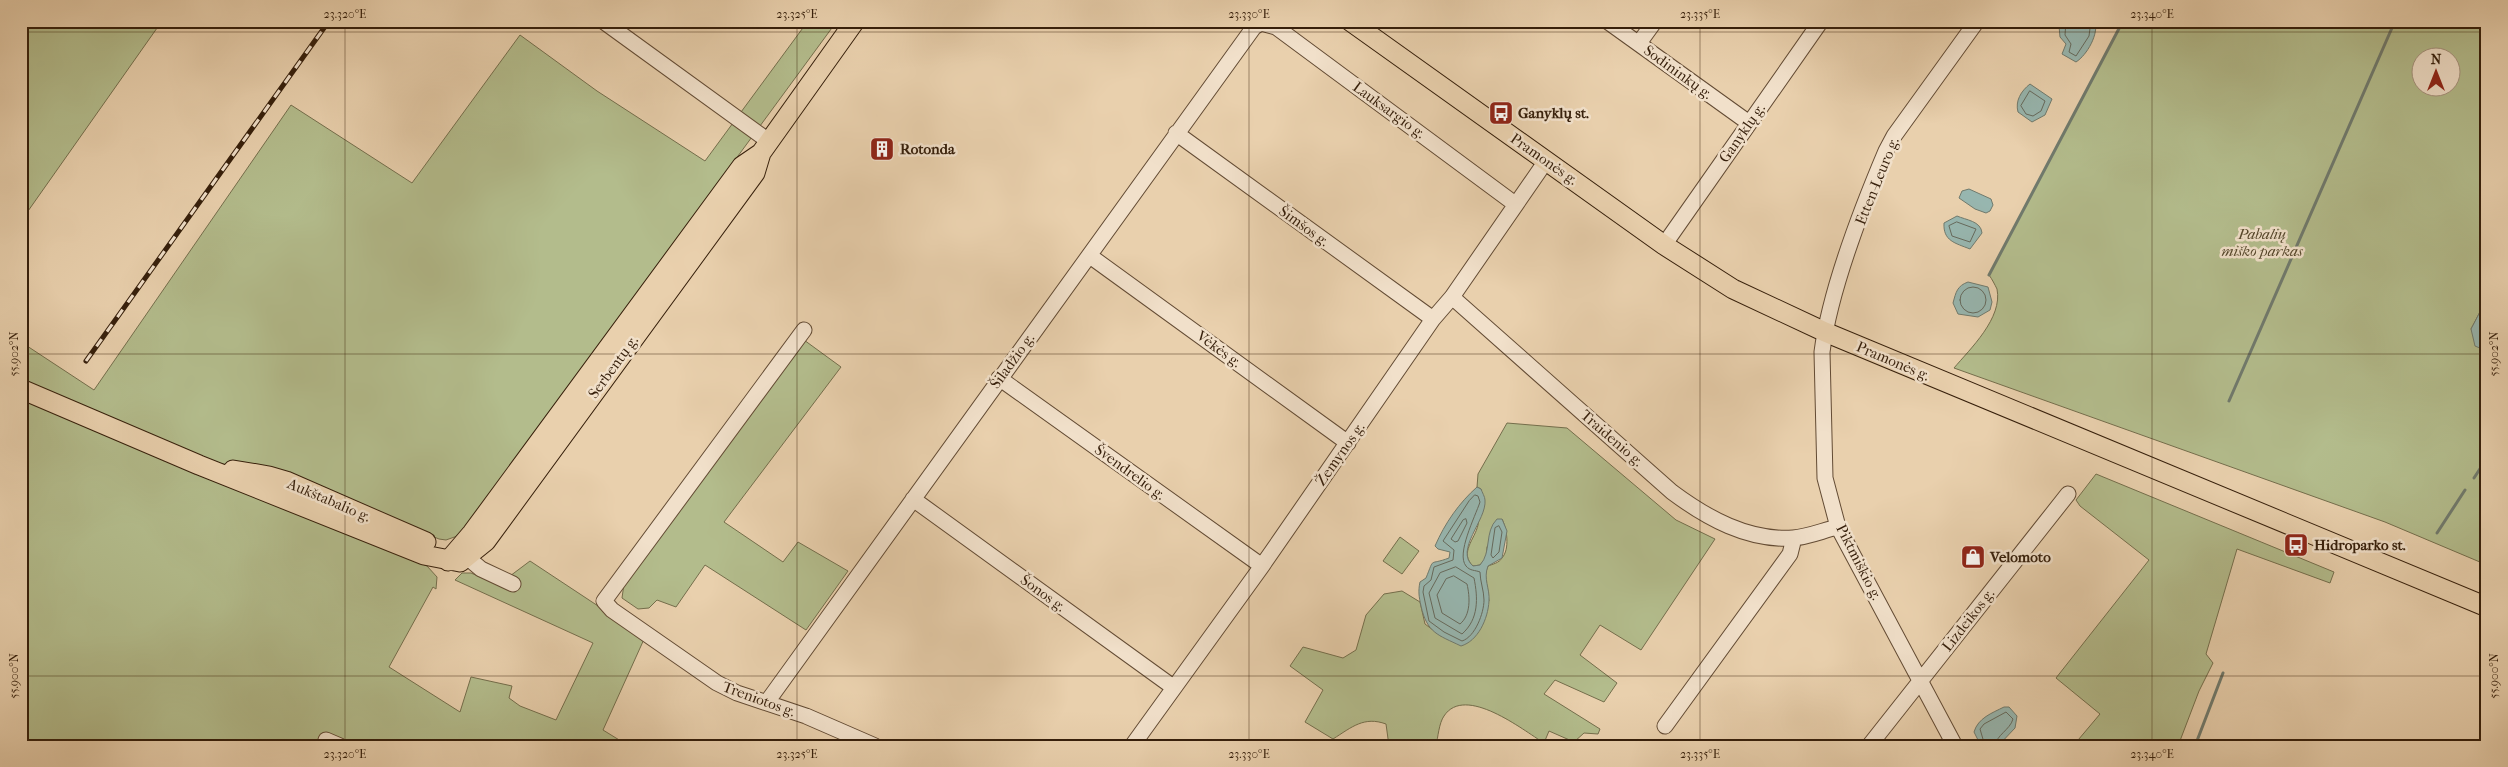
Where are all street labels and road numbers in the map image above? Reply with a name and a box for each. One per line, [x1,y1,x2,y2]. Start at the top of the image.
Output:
street label: Sodininkų g. [1640,41,1716,103]
street label: Lauksargio g. [1349,78,1429,142]
street label: Ganyklų g. [1715,100,1769,166]
street label: Pramonės g. [1507,129,1581,189]
street label: Etten-Leuro g. [1851,134,1903,227]
street label: Šimšos g. [1275,202,1333,250]
street label: Vėkės g. [1192,326,1245,371]
street label: Šiladžio g. [986,330,1038,392]
street label: Serbentų g. [584,332,642,402]
street label: Pramonės g. [1854,337,1933,385]
street label: Traidenio g. [1577,406,1647,470]
street label: Žemynos g. [1312,419,1368,489]
street label: Švendrelio g. [1091,440,1169,504]
street label: Aukštabalio g. [284,474,373,526]
street label: Piktmiškio g. [1832,521,1886,603]
street label: Šonos g. [1017,571,1069,615]
street label: Lizdeikos g. [1938,585,1998,655]
street label: Treniotos g. [720,678,798,720]

